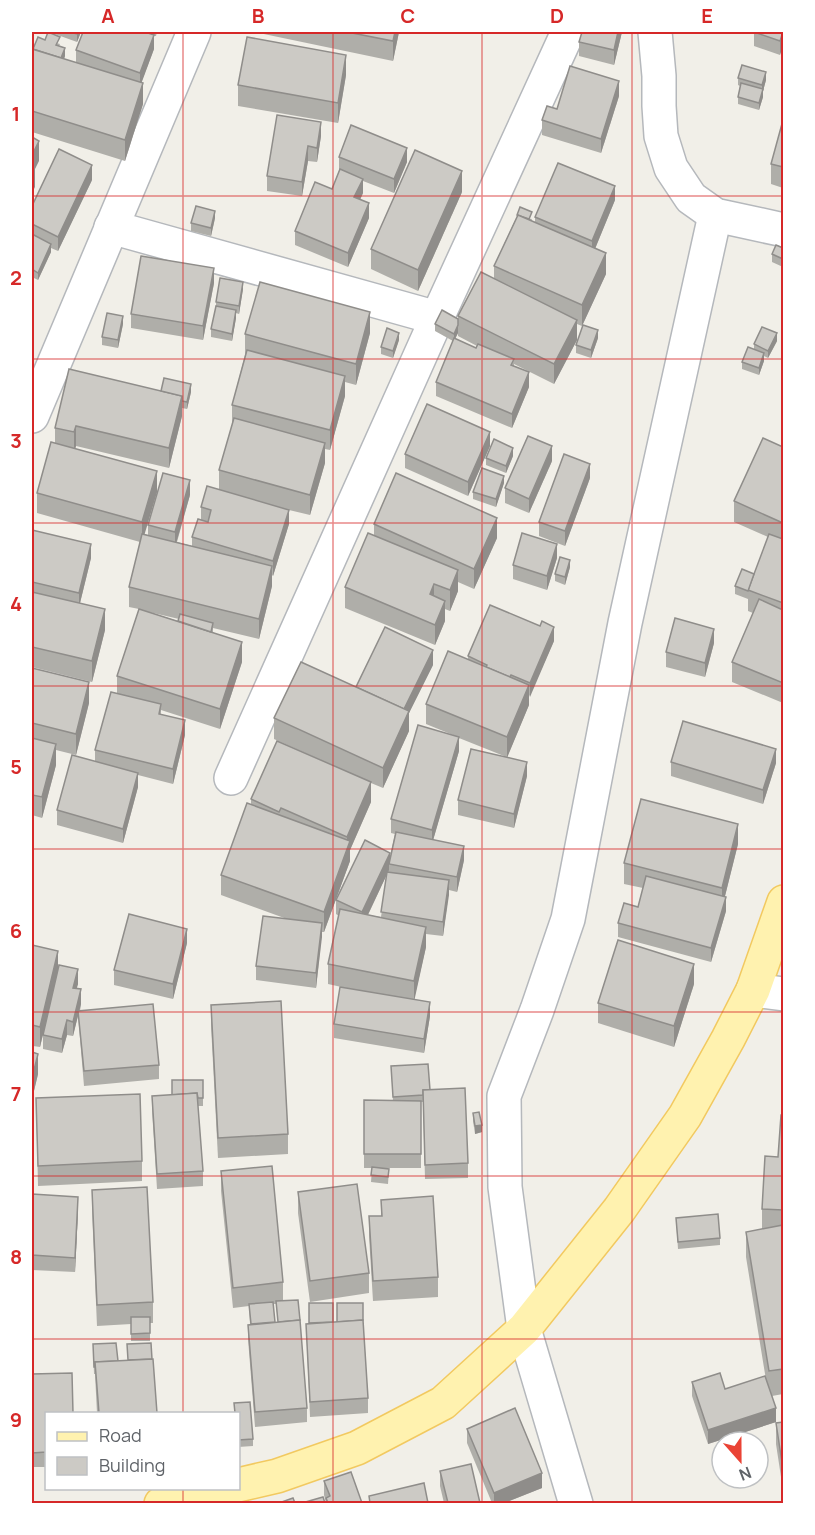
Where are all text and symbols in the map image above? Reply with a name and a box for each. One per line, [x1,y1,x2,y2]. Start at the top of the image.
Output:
text: A [101,2,115,29]
text: B [252,2,265,29]
text: C [401,2,415,29]
text: D [550,2,564,29]
text: E [701,2,713,29]
text: 1 [12,100,20,127]
text: 2 [10,264,22,291]
text: 3 [10,427,22,454]
text: 4 [10,590,22,617]
text: 5 [10,753,22,780]
text: 6 [10,917,22,944]
text: 7 [11,1080,21,1107]
text: 8 [10,1243,22,1270]
text: 9 [10,1406,22,1433]
legend [45,1412,240,1490]
text: Road [99,1423,142,1447]
north arrow [710,1430,770,1490]
text: Building [99,1453,165,1477]
text: N [736,1462,755,1486]

